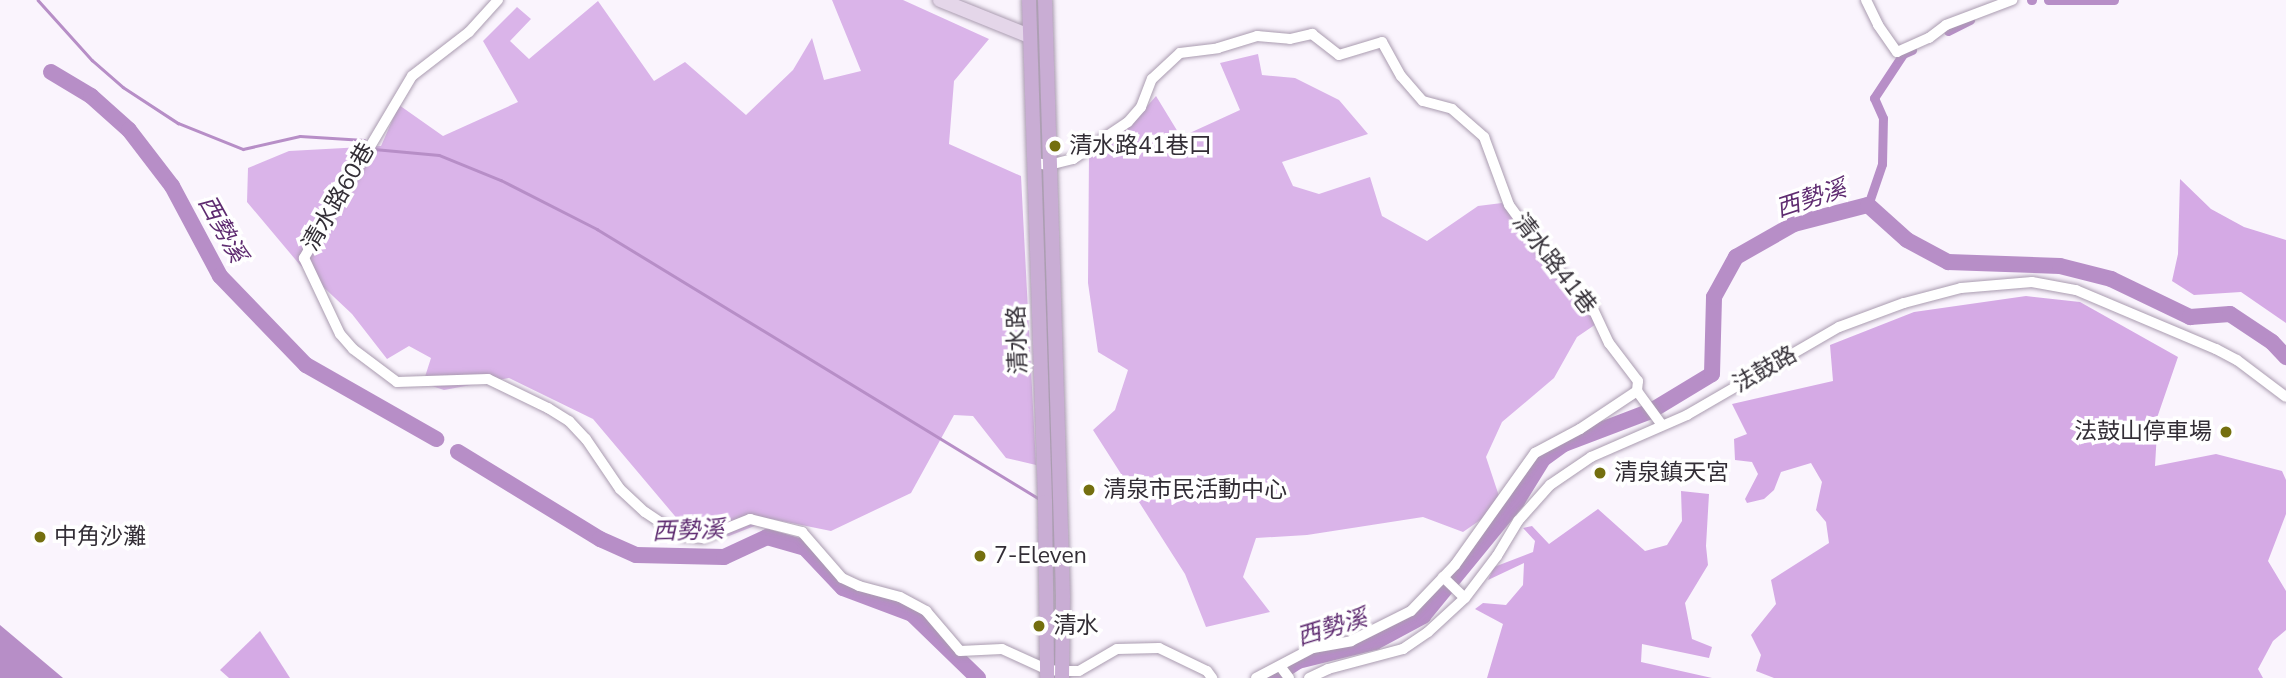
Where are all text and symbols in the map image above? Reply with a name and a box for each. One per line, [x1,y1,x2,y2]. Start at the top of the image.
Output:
place label: 清水路41巷口 [1069,132,1212,160]
street label: 清水路60巷 [297,138,381,256]
marker: 清水路41巷口 [1047,138,1063,154]
water label: 西勢溪 [1772,174,1850,224]
water label: 西勢溪 [192,191,252,267]
street label: 清水路41巷 [1506,208,1602,320]
street label: 清水路 [1003,305,1033,375]
street label: 法鼓路 [1728,341,1802,399]
place label: 法鼓山停車場 [2074,418,2212,446]
marker: 法鼓山停車場 [2218,424,2234,440]
place label: 清泉鎮天宮 [1614,459,1729,487]
marker: 清泉鎮天宮 [1592,465,1608,481]
place label: 清泉市民活動中心 [1103,476,1287,504]
marker: 清泉市民活動中心 [1081,482,1097,498]
water label: 西勢溪 [652,515,724,547]
place label: 中角沙灘 [54,523,146,551]
marker: 中角沙灘 [32,529,48,545]
place label: 7-Eleven [994,542,1087,570]
marker: 7-Eleven [972,548,988,564]
water label: 西勢溪 [1293,604,1371,652]
place label: 清水 [1053,612,1099,640]
marker: 清水 [1031,618,1047,634]

